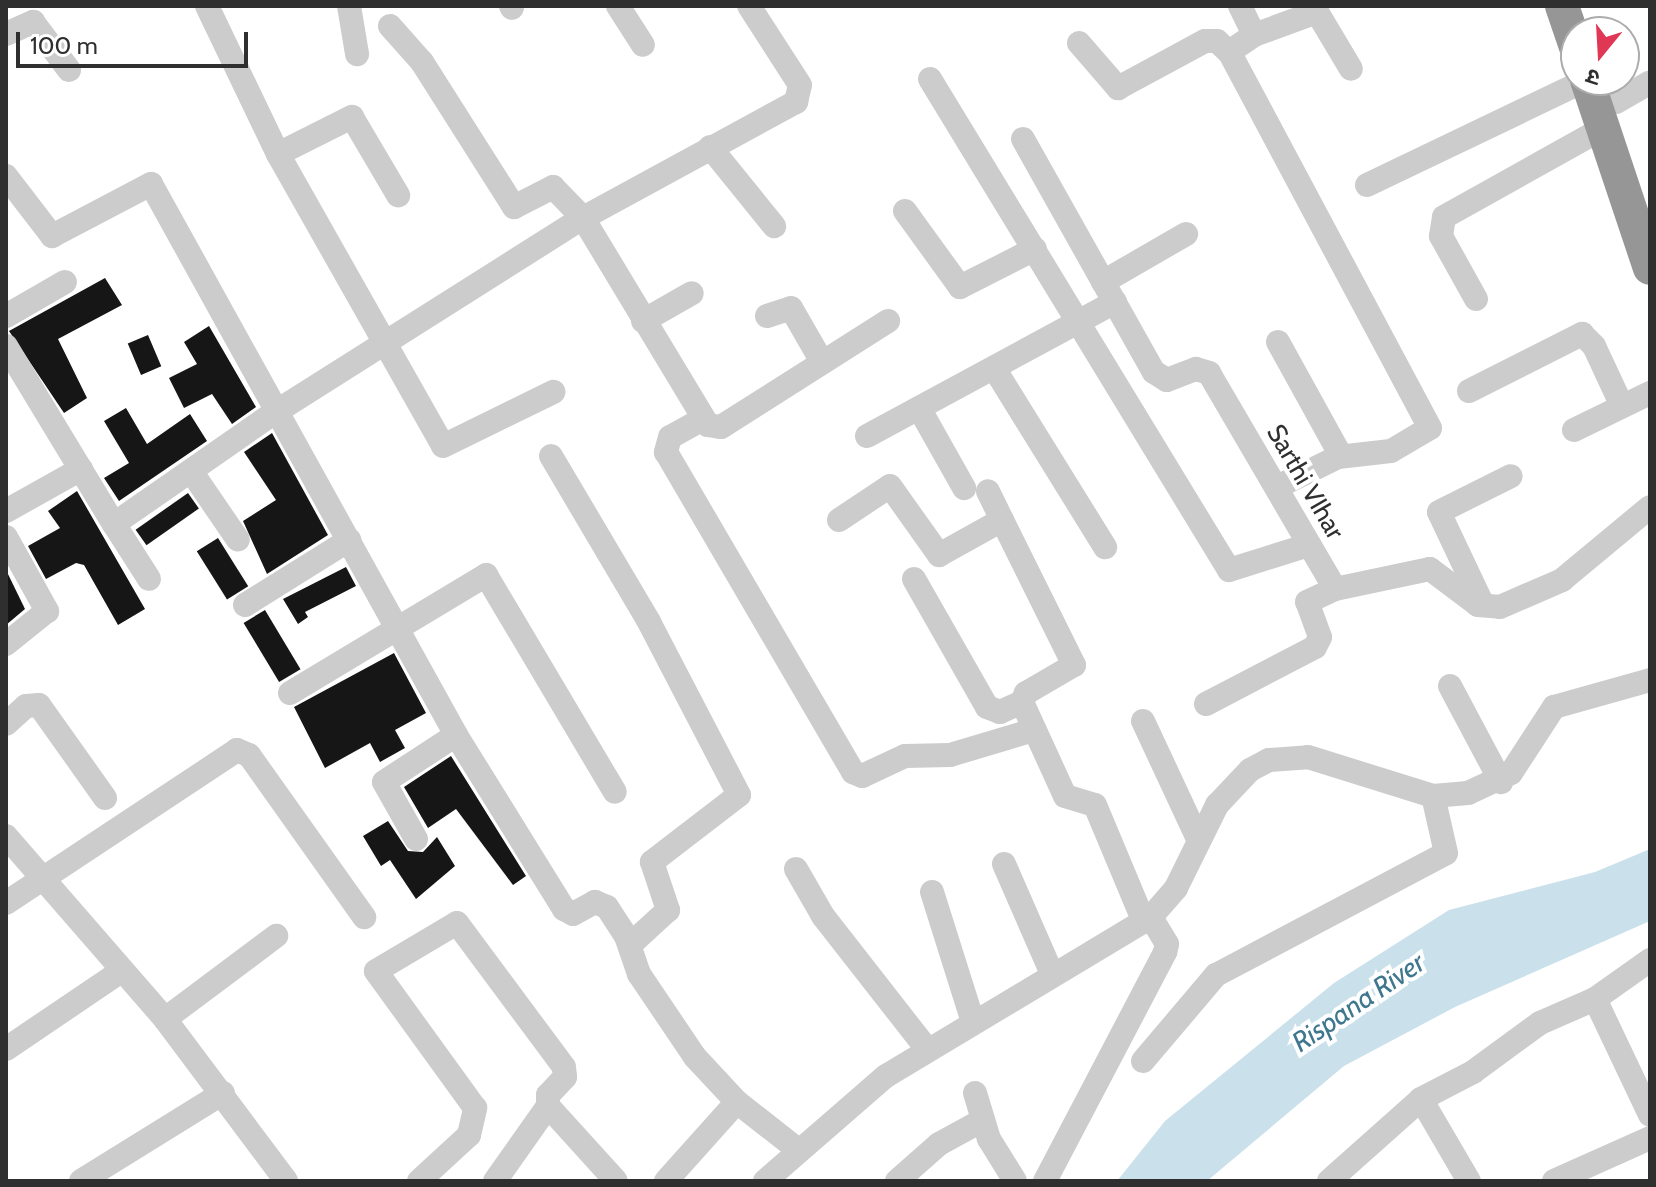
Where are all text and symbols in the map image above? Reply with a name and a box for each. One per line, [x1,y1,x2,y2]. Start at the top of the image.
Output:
scale bar [20,16,252,66]
north arrow [1560,16,1640,96]
text: 100 m [30,31,98,60]
text: उ [1583,63,1603,92]
street label: Sarthi VIhar [1260,419,1350,545]
water label: Rispana River [1285,945,1431,1059]

